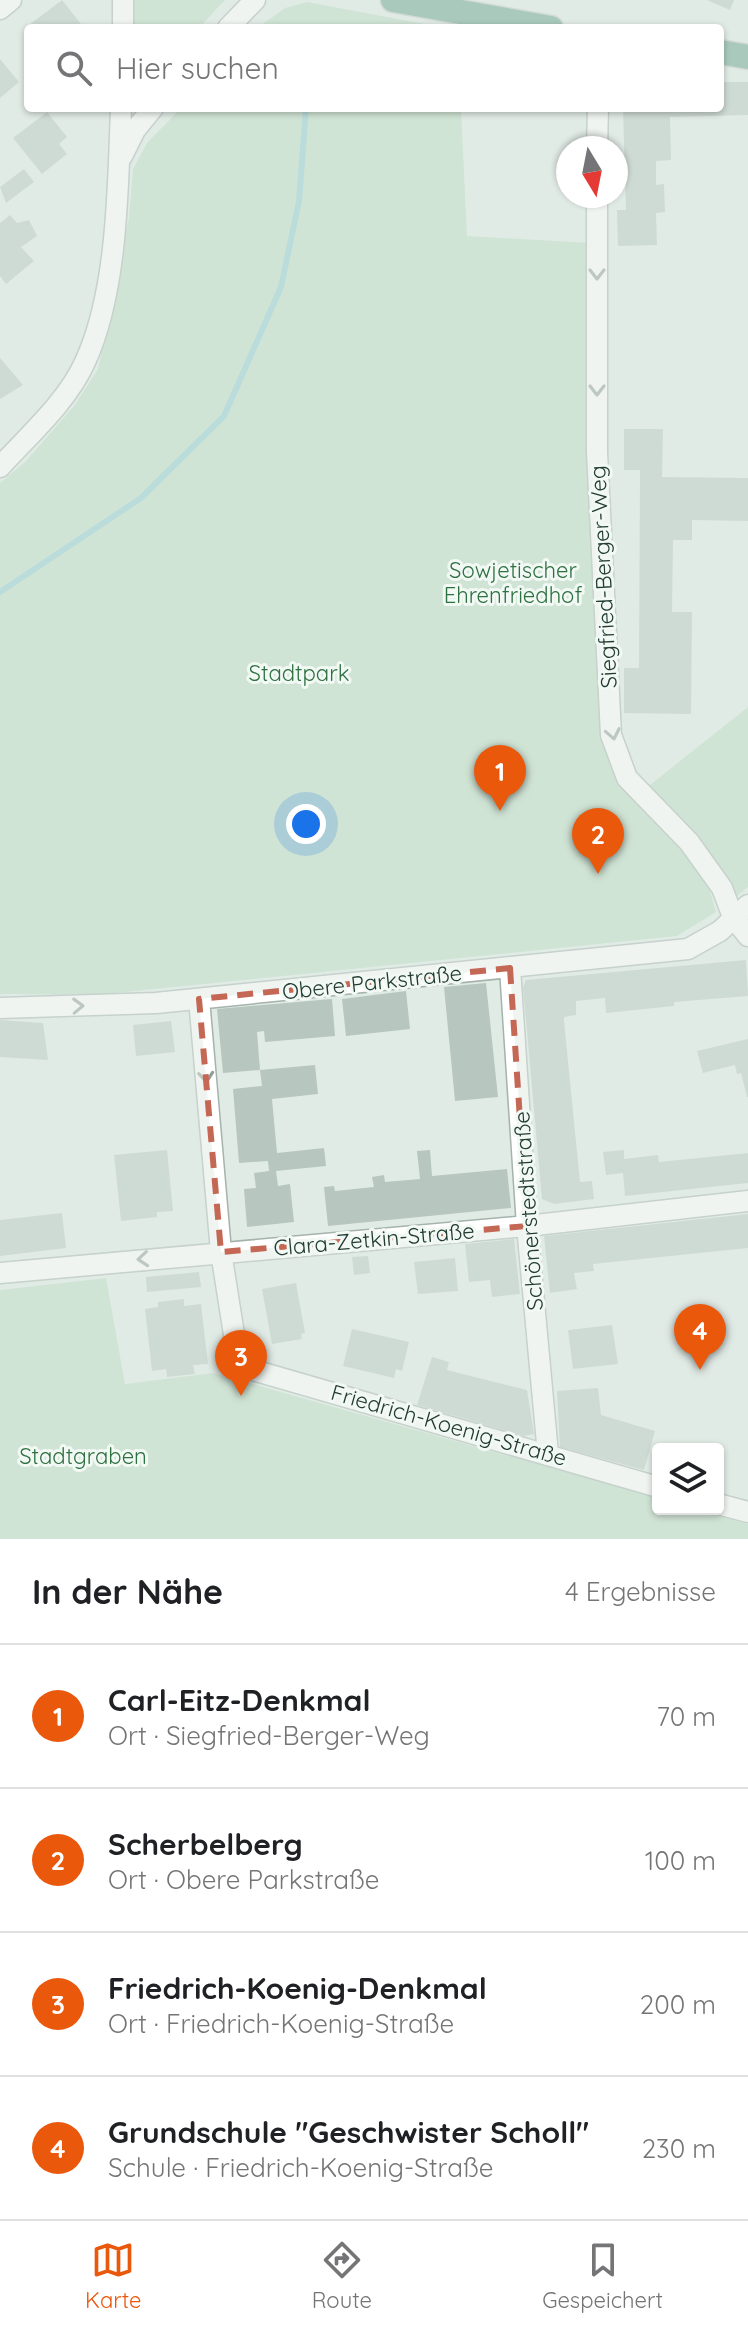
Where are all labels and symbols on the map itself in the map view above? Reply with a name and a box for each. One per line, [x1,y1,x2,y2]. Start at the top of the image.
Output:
north arrow [556,136,628,208]
one-way arrow [588,268,606,281]
one-way arrow [588,384,606,397]
street label: Siegfried-Berger-Weg [583,465,623,689]
park label: Sowjetischer Ehrenfriedhof [444,556,582,609]
park label: Stadtpark [249,659,349,687]
one-way arrow [604,726,621,740]
pin: 1 [474,745,526,811]
your location [286,804,326,844]
pin: 2 [572,808,624,874]
street label: Obere Parkstraße [281,959,463,1005]
one-way arrow [72,997,85,1014]
one-way arrow [197,1071,214,1084]
street label: Schönerstedtstraße [507,1110,549,1312]
street label: Clara-Zetkin-Straße [272,1216,476,1262]
one-way arrow [136,1251,149,1268]
pin: 4 [674,1304,726,1370]
pin: 3 [215,1330,267,1396]
street label: Friedrich-Koenig-Straße [328,1378,570,1472]
park label: Stadtgraben [19,1442,147,1470]

